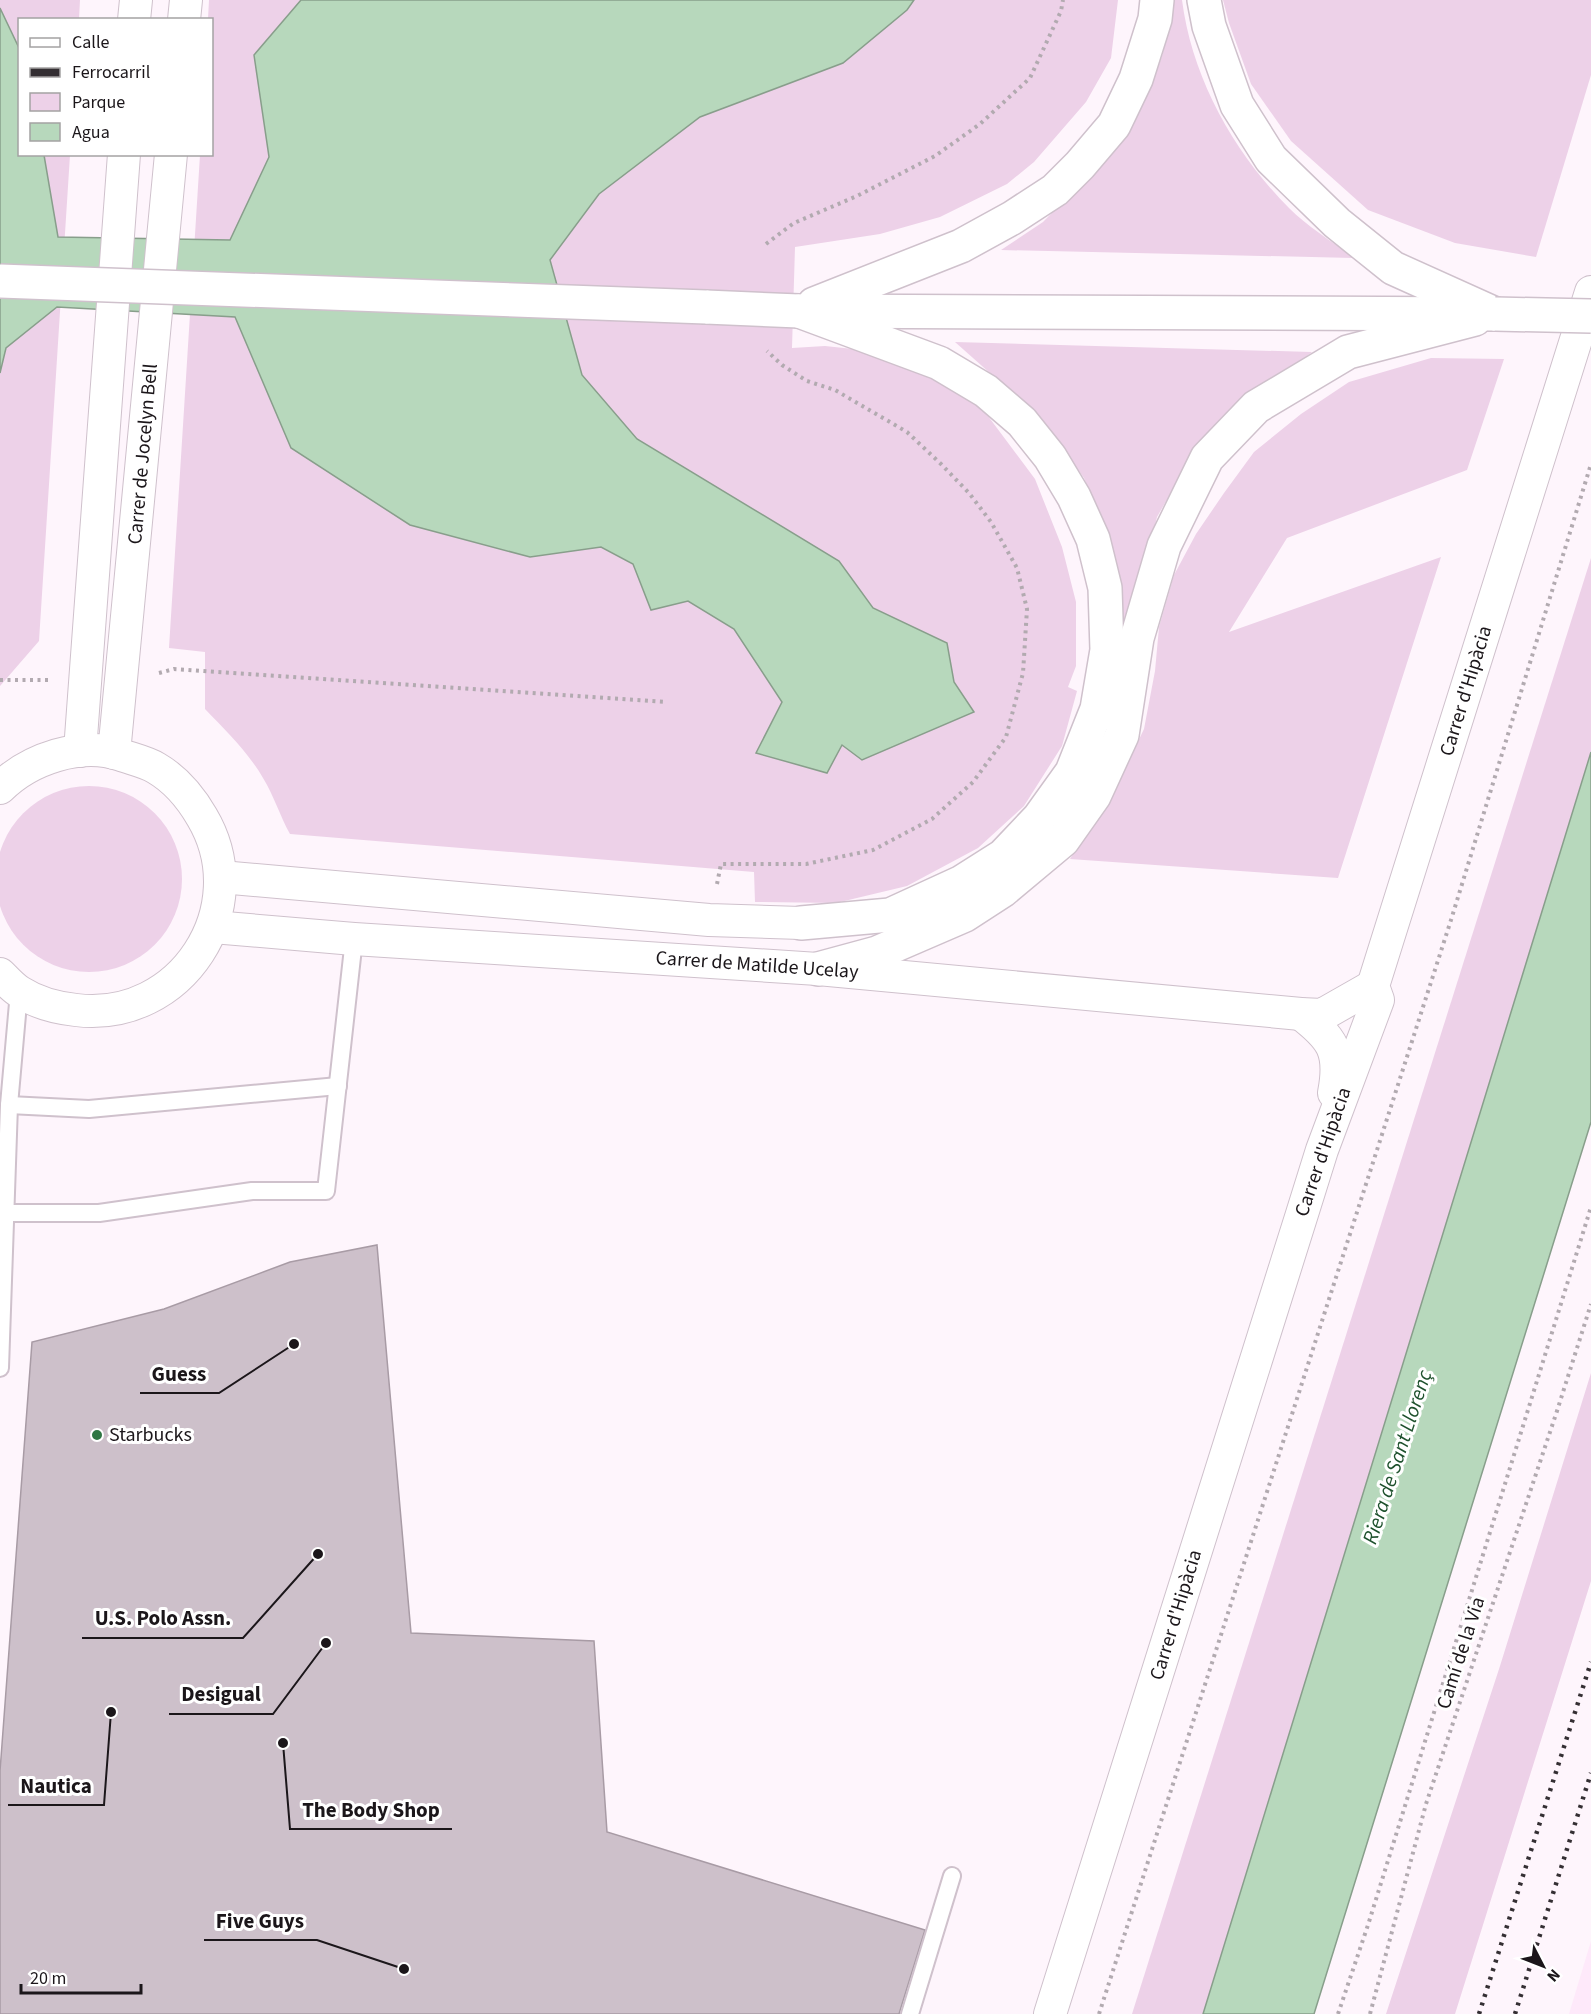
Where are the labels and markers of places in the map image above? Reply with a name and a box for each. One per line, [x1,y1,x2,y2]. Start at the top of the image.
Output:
callout: Guess [140,1354,219,1393]
place label: Starbucks [109,1421,192,1449]
marker: Starbucks [90,1428,104,1442]
callout: U.S. Polo Assn. [82,1599,243,1638]
callout: Desigual [169,1675,273,1714]
callout: Nautica [8,1766,104,1805]
callout: The Body Shop [290,1790,452,1829]
callout: Five Guys [204,1901,317,1940]

